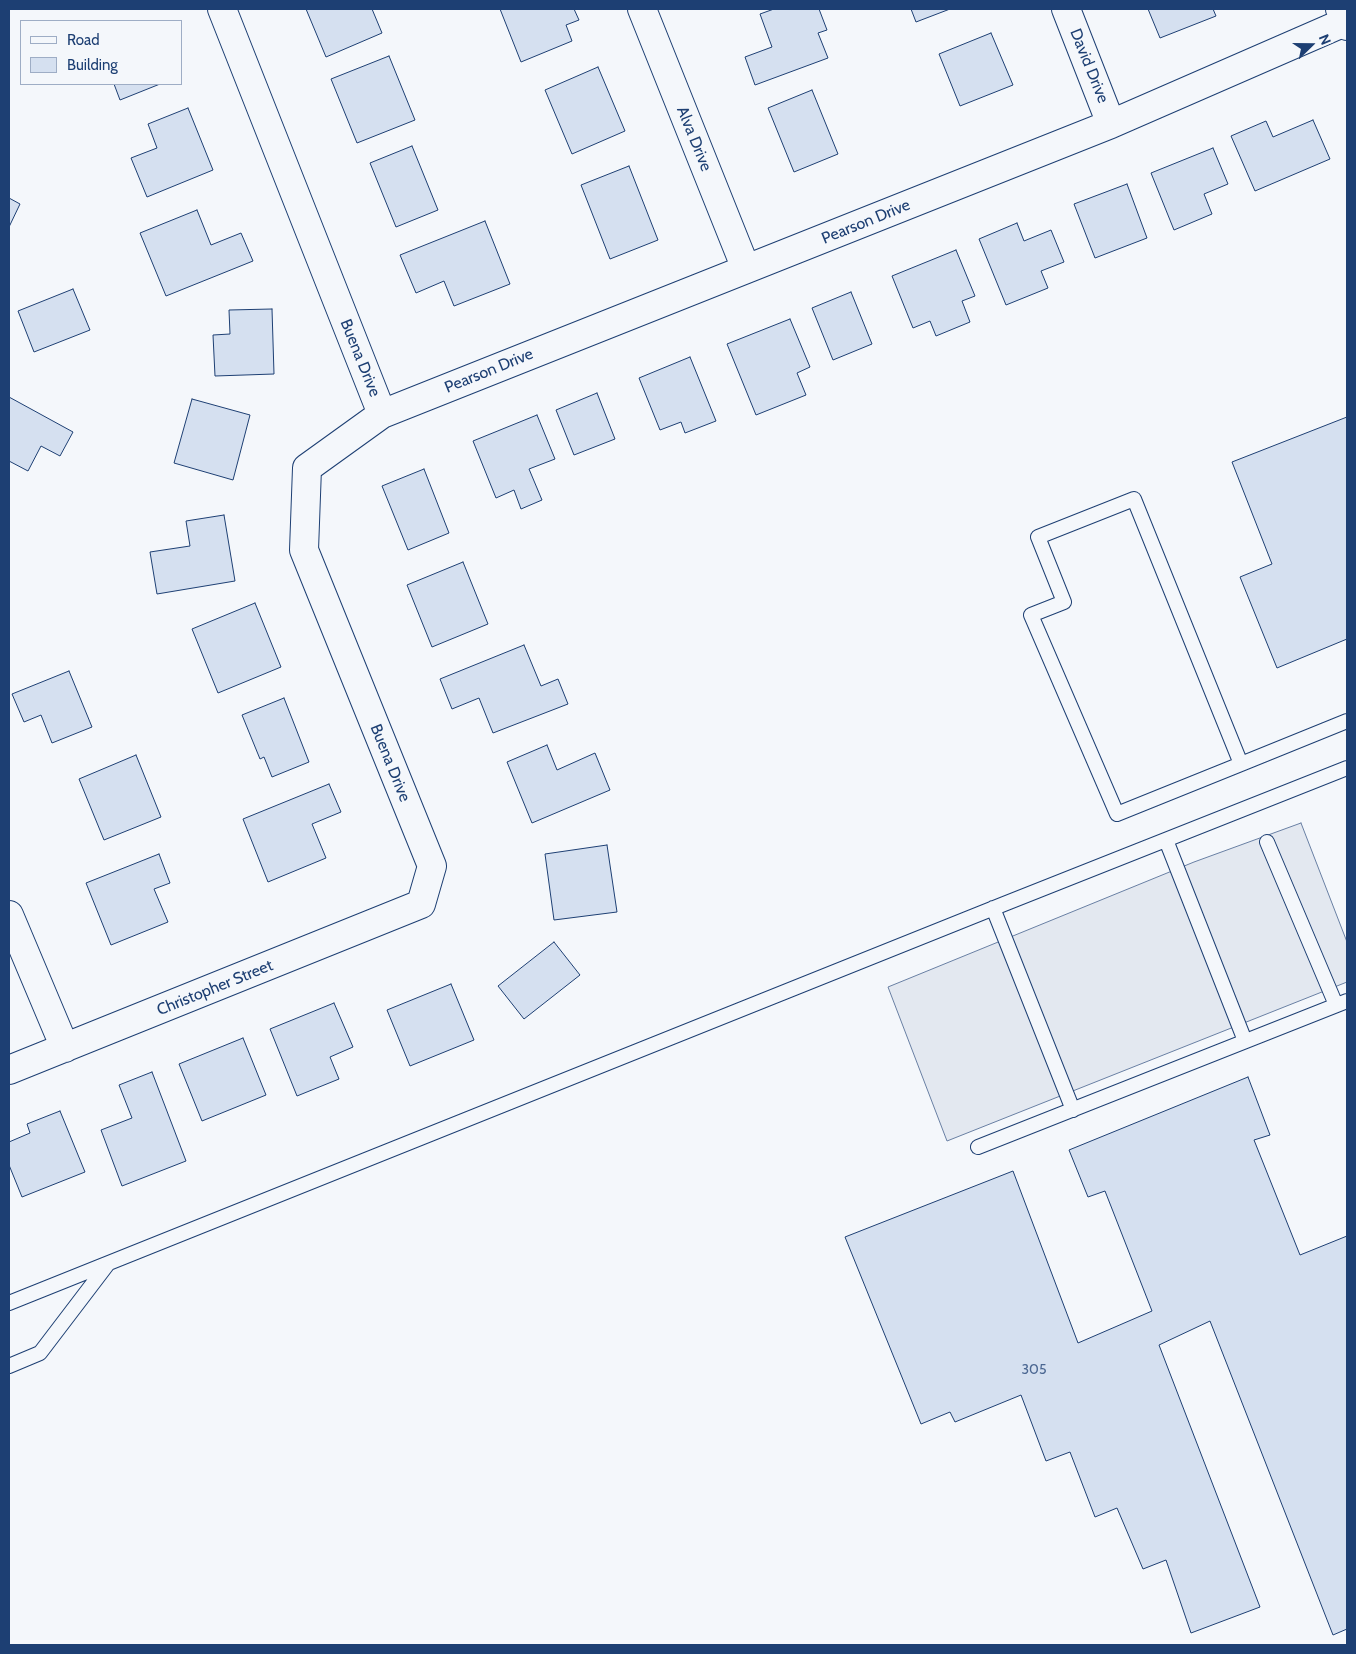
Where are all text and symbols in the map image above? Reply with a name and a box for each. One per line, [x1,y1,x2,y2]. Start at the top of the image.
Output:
legend [20,20,182,85]
north arrow [1286,20,1336,70]
street label: David Drive [1065,26,1113,106]
text: Road [67,31,100,49]
text: N [1315,31,1335,47]
text: Building [67,56,118,74]
street label: Alva Drive [672,104,716,174]
street label: Pearson Drive [819,196,913,248]
street label: Buena Drive [336,316,384,400]
street label: Pearson Drive [442,345,536,397]
street label: Buena Drive [366,721,414,805]
street label: Christopher Street [154,956,276,1020]
house number: 305 [1022,1362,1046,1378]

